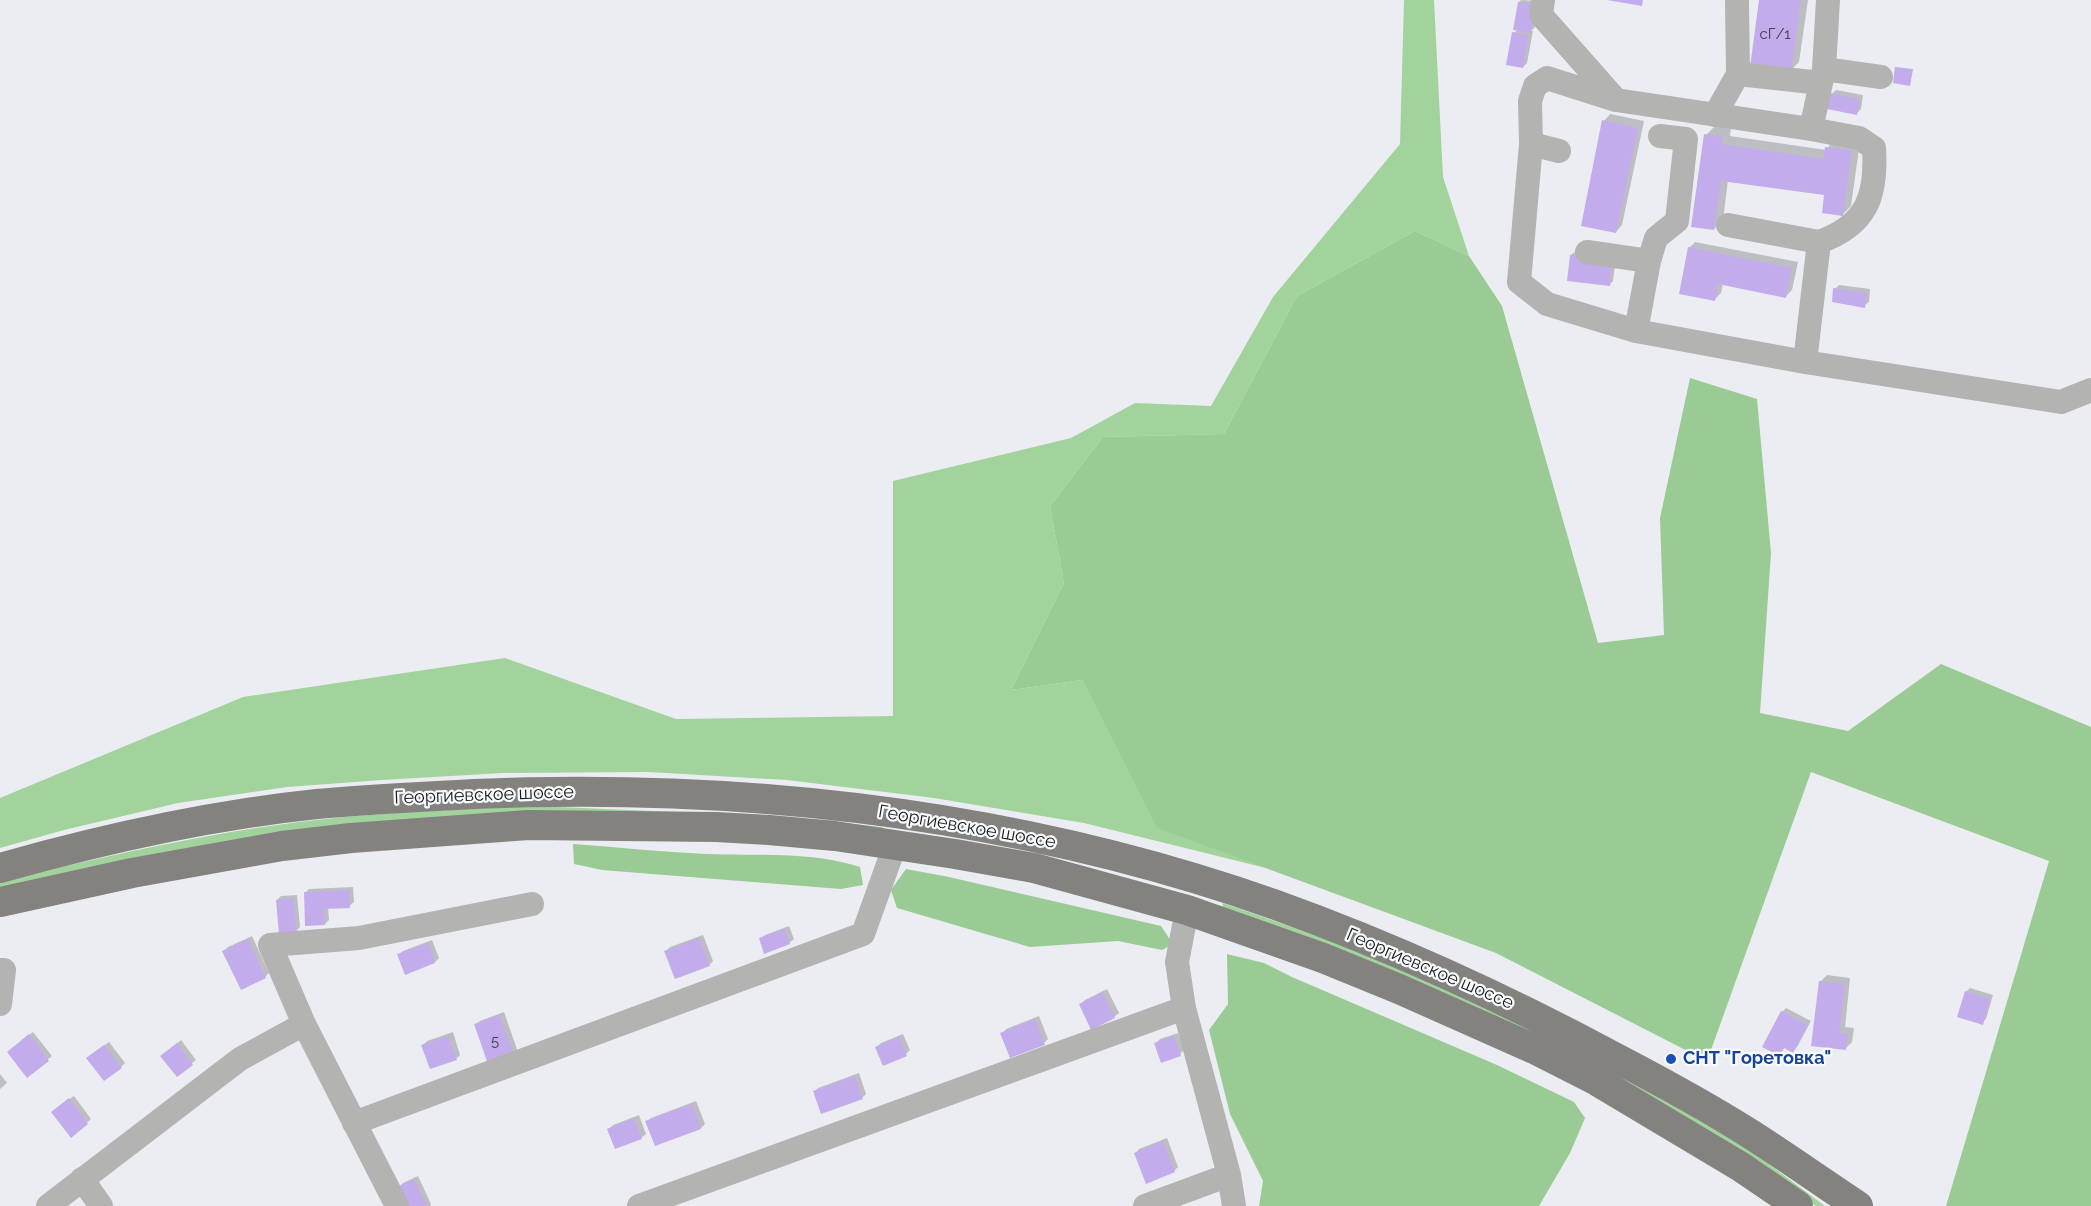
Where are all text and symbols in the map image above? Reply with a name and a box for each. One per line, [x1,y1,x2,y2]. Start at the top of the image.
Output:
house number: сГ/1 [1759,25,1791,43]
street label: Георгиевское шоссе [394,781,574,809]
street label: Георгиевское шоссе [877,801,1057,853]
street label: Георгиевское шоссе [1343,924,1517,1014]
house number: 5 [491,1032,499,1050]
place label: СНТ "Горетовка" [1683,1048,1831,1070]
marker: СНТ "Горетовка" [1664,1052,1678,1066]

